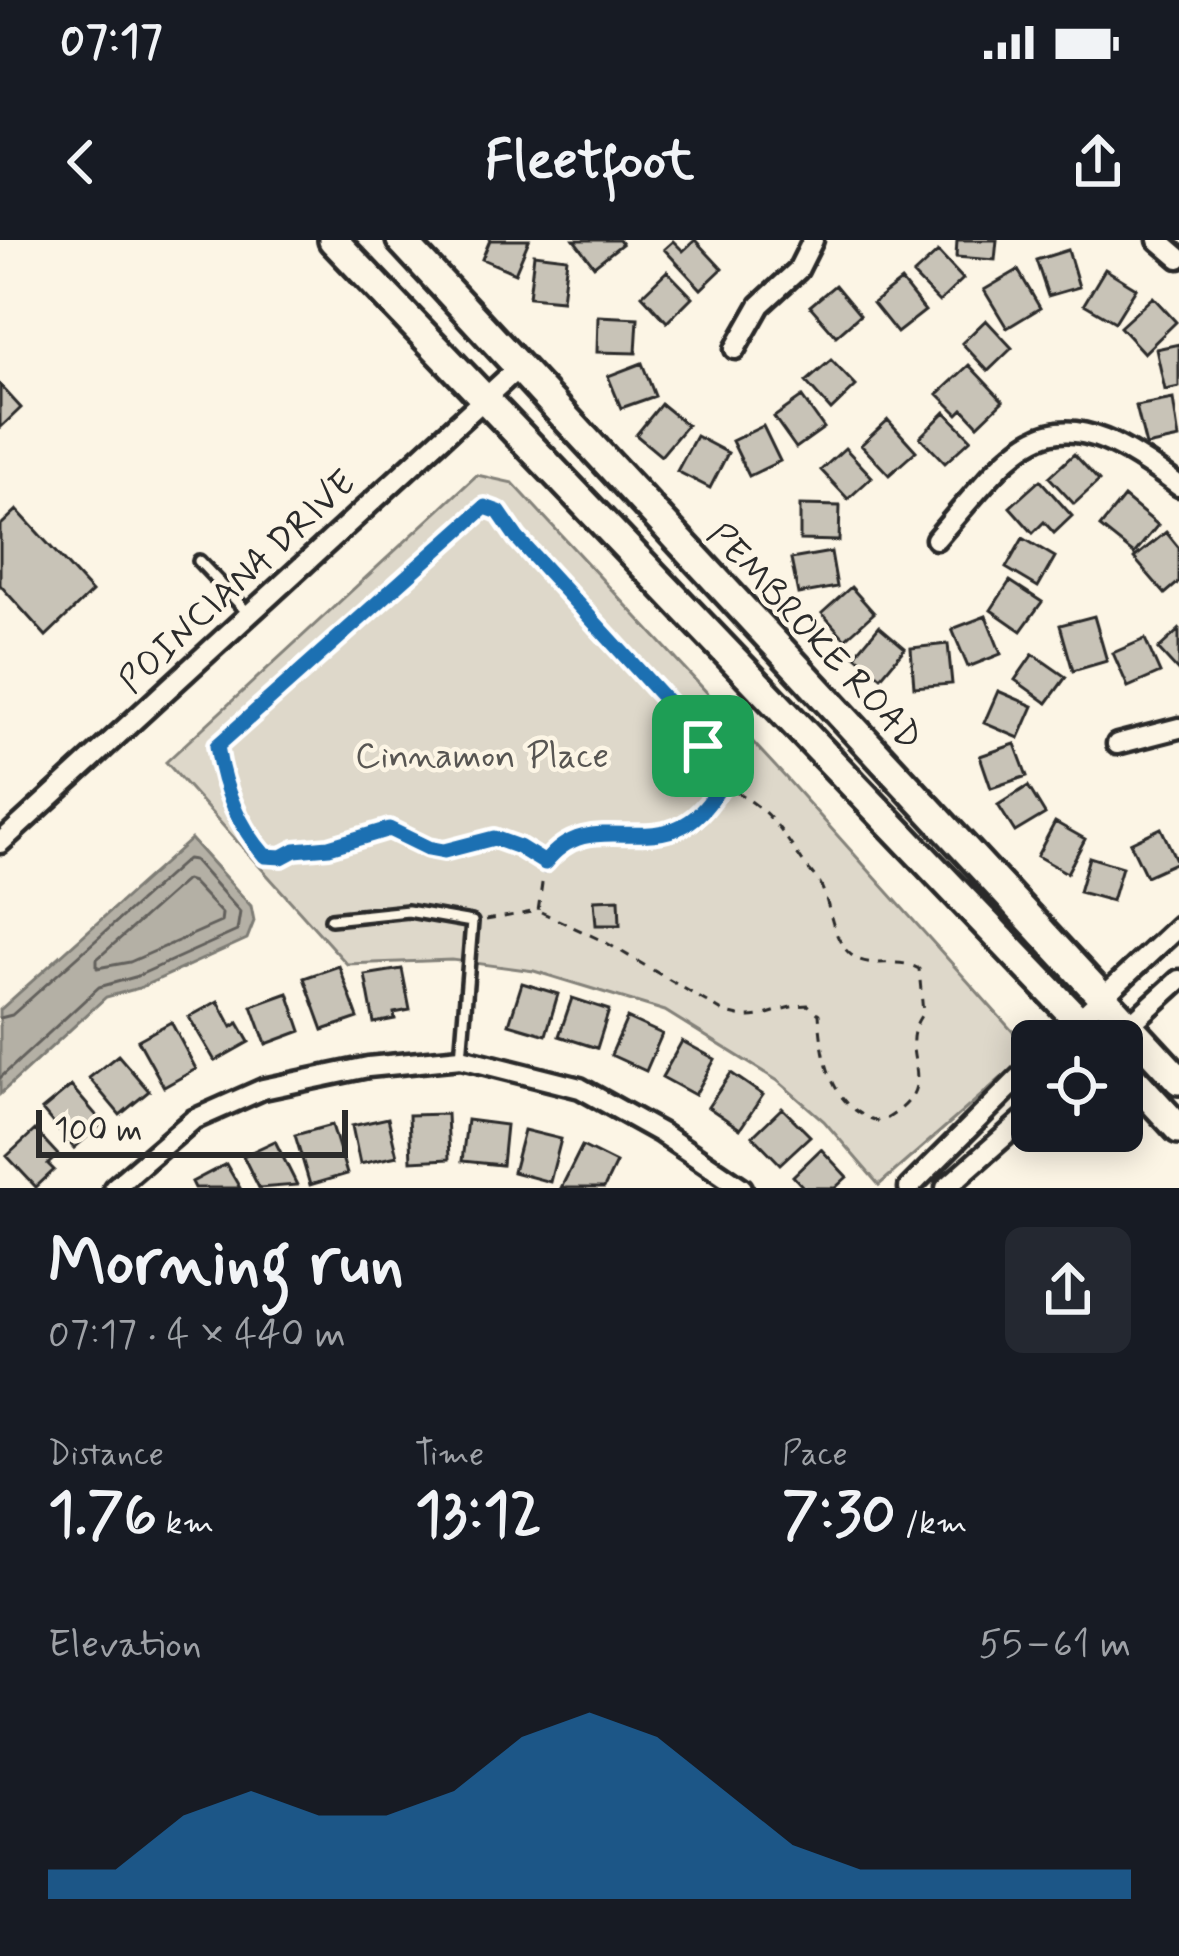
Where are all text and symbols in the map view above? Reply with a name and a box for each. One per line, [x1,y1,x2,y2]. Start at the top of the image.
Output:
text: 07:17 [60,13,163,72]
text: Fleetfoot [485,127,694,198]
icon: back [48,129,114,195]
icon: share [1065,129,1131,195]
street label: POINCIANA DRIVE [110,460,367,705]
street label: PEMBROKE ROAD [696,513,931,761]
pin [652,695,754,797]
icon: arrive [670,713,736,779]
park label: Cinnamon Place [355,734,609,781]
map controls [1011,1020,1143,1152]
button: locate [1011,1020,1143,1152]
scale bar [36,1104,348,1157]
text: 100 m [54,1109,143,1153]
text: Morning run [48,1222,404,1308]
button: share [1005,1227,1131,1353]
text: 07:17 · 4 × 440 m [48,1310,346,1361]
text: Distance [48,1433,164,1477]
text: Time [415,1433,484,1477]
text: Pace [782,1433,848,1477]
text: 1.76 [48,1477,157,1556]
text: 13:12 [415,1477,542,1556]
text: 7:30 [782,1477,896,1556]
text: km [157,1502,214,1546]
text: /km [896,1502,967,1546]
text: Elevation [48,1620,202,1671]
text: 55–61 m [978,1620,1131,1671]

